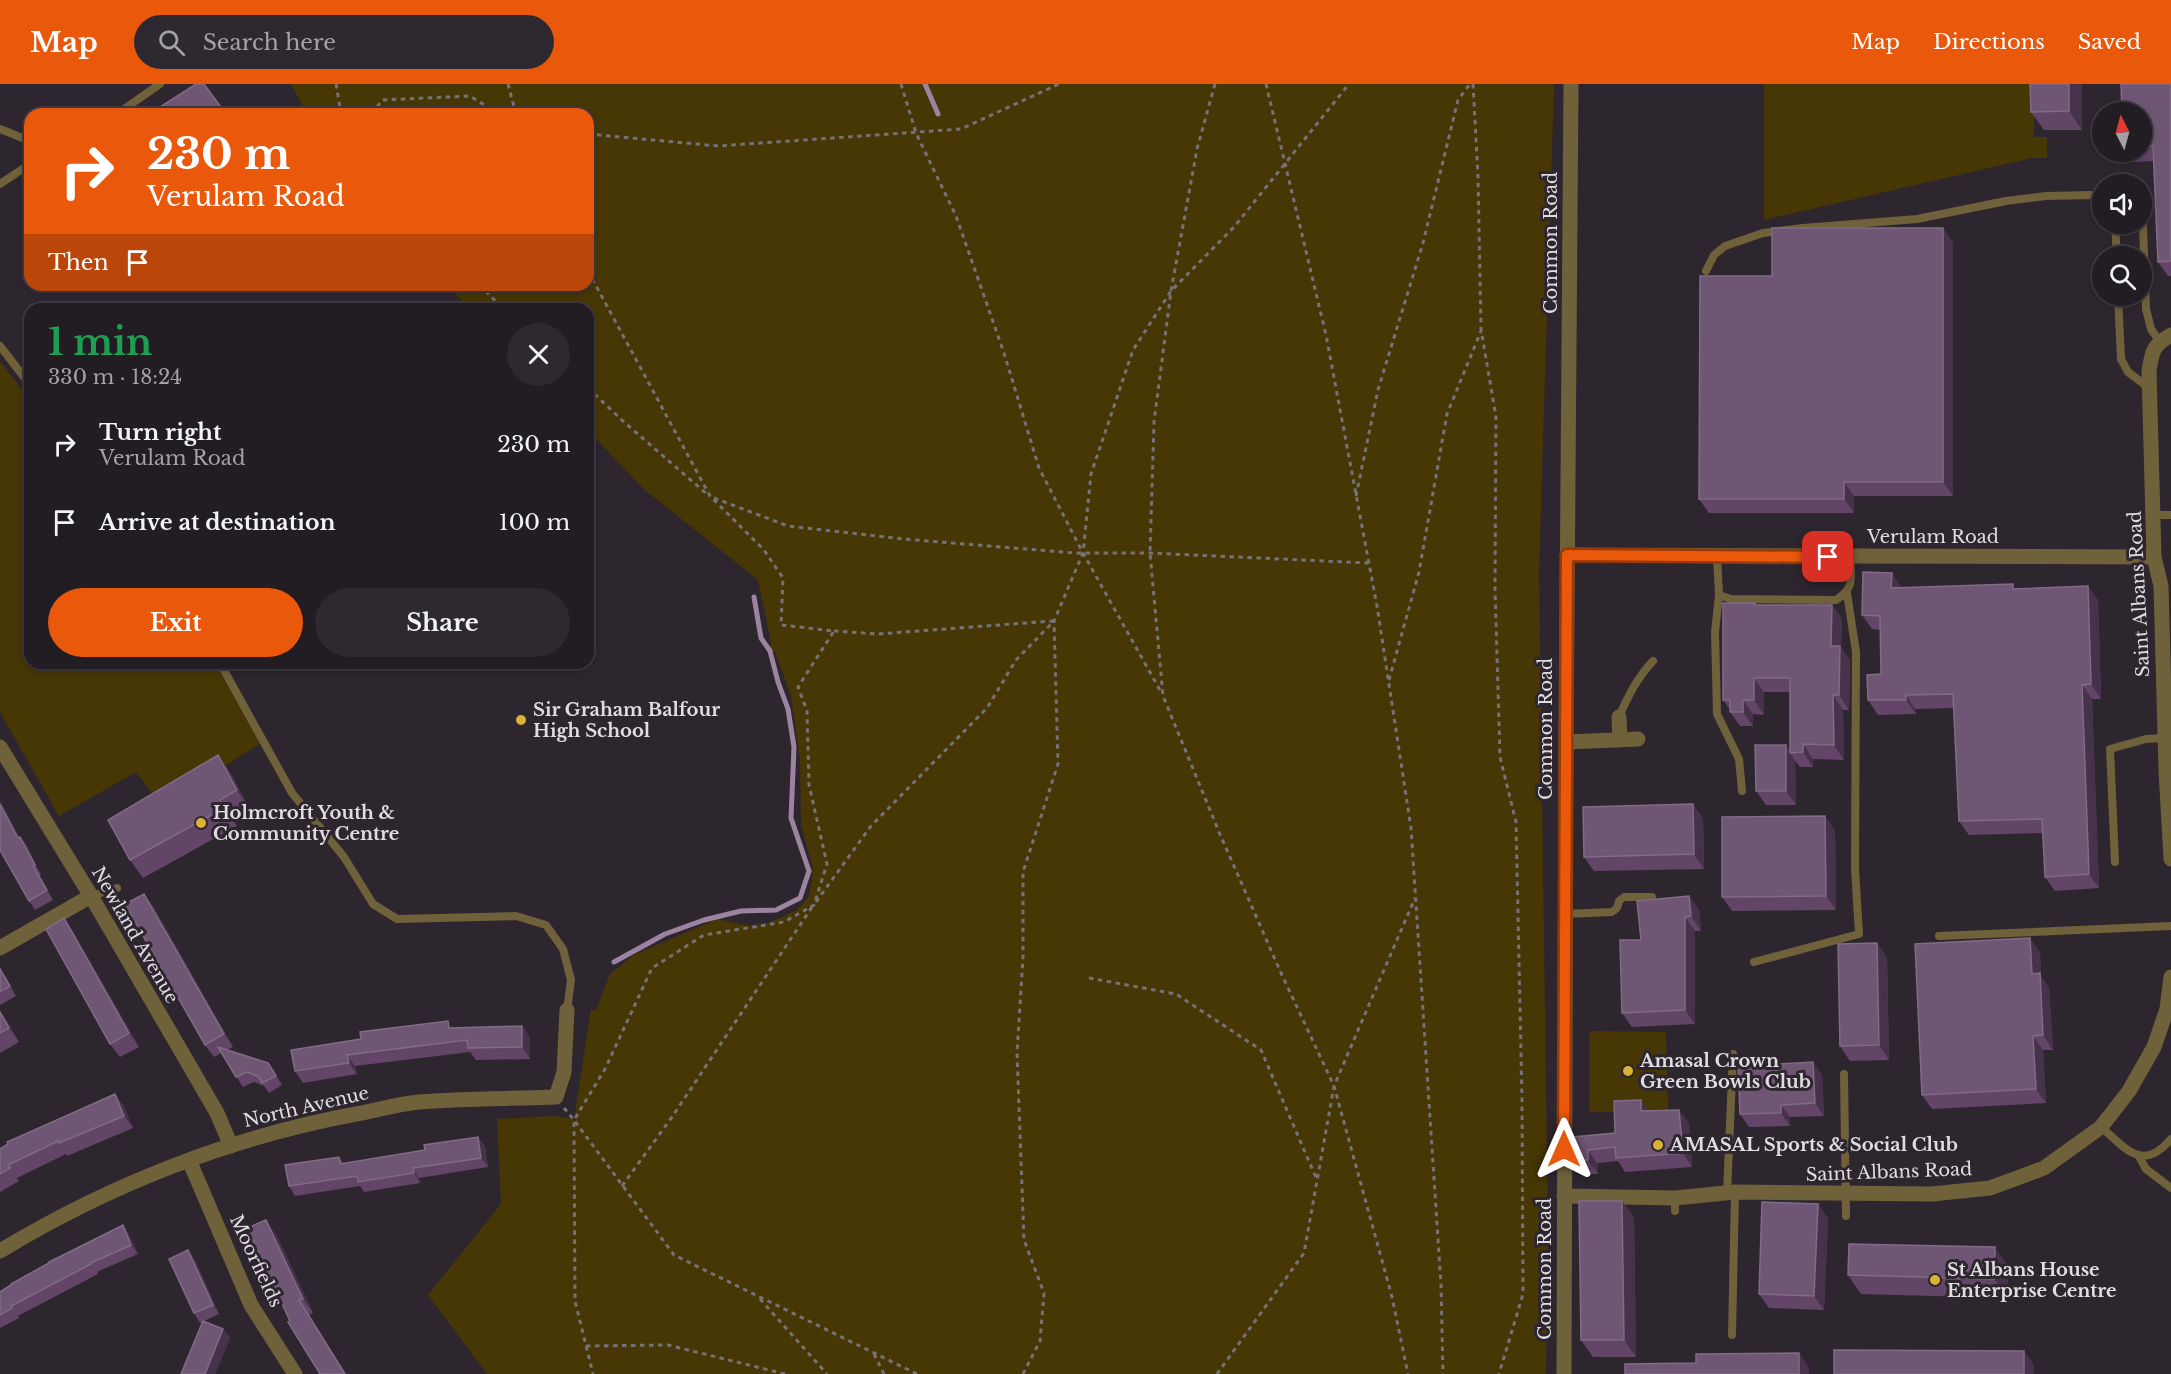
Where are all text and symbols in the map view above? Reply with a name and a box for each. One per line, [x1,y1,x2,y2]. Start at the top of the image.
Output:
search box [134,15,554,69]
text: Map [30,25,98,60]
icon: search [155,26,188,59]
text: Search here [203,29,336,56]
text: Map [1851,29,1900,55]
text: Directions [1933,29,2045,55]
text: Saved [2078,29,2141,55]
north arrow [2092,102,2152,162]
map controls [2092,102,2152,306]
text: 230 m [147,128,290,180]
icon: right [48,132,126,210]
street label: Common Road [1540,172,1562,314]
button: sound [2092,174,2152,234]
text: Verulam Road [147,180,345,213]
icon: arrive [121,246,154,279]
button: search [2092,246,2152,306]
text: Then [48,249,109,276]
text: 1 min [48,320,152,365]
button: close [507,323,570,386]
text: 330 m · 18:24 [48,365,182,389]
text: Turn right [99,419,221,446]
icon: right [48,428,81,461]
text: 230 m [497,431,570,458]
text: Verulam Road [99,446,245,470]
icon: arrive [48,506,81,539]
text: Arrive at destination [99,509,336,536]
text: 100 m [499,509,570,536]
street label: Saint Albans Road [2124,510,2154,678]
street label: Verulam Road [1866,526,1999,548]
pin [1802,531,1853,582]
icon: arrive [1811,540,1844,573]
button: Exit [48,588,303,657]
button: Share [315,588,570,657]
street label: Common Road [1535,658,1557,800]
place label: Sir Graham Balfour High School [533,699,720,742]
marker: Sir Graham Balfour High School [514,713,528,727]
place label: Holmcroft Youth & Community Centre [213,802,399,845]
marker: Holmcroft Youth & Community Centre [194,816,208,830]
street label: Newland Avenue [87,863,183,1007]
place label: Amasal Crown Green Bowls Club [1639,1050,1811,1093]
marker: Amasal Crown Green Bowls Club [1621,1064,1635,1078]
street label: North Avenue [241,1082,371,1132]
position arrow [1532,1117,1596,1181]
place label: AMASAL Sports & Social Club [1669,1134,1958,1156]
marker: AMASAL Sports & Social Club [1651,1138,1665,1152]
street label: Saint Albans Road [1805,1158,1973,1186]
street label: Common Road [1534,1198,1556,1340]
street label: Moorfields [225,1211,287,1311]
place label: St Albans House Enterprise Centre [1947,1259,2117,1302]
marker: St Albans House Enterprise Centre [1928,1273,1942,1287]

